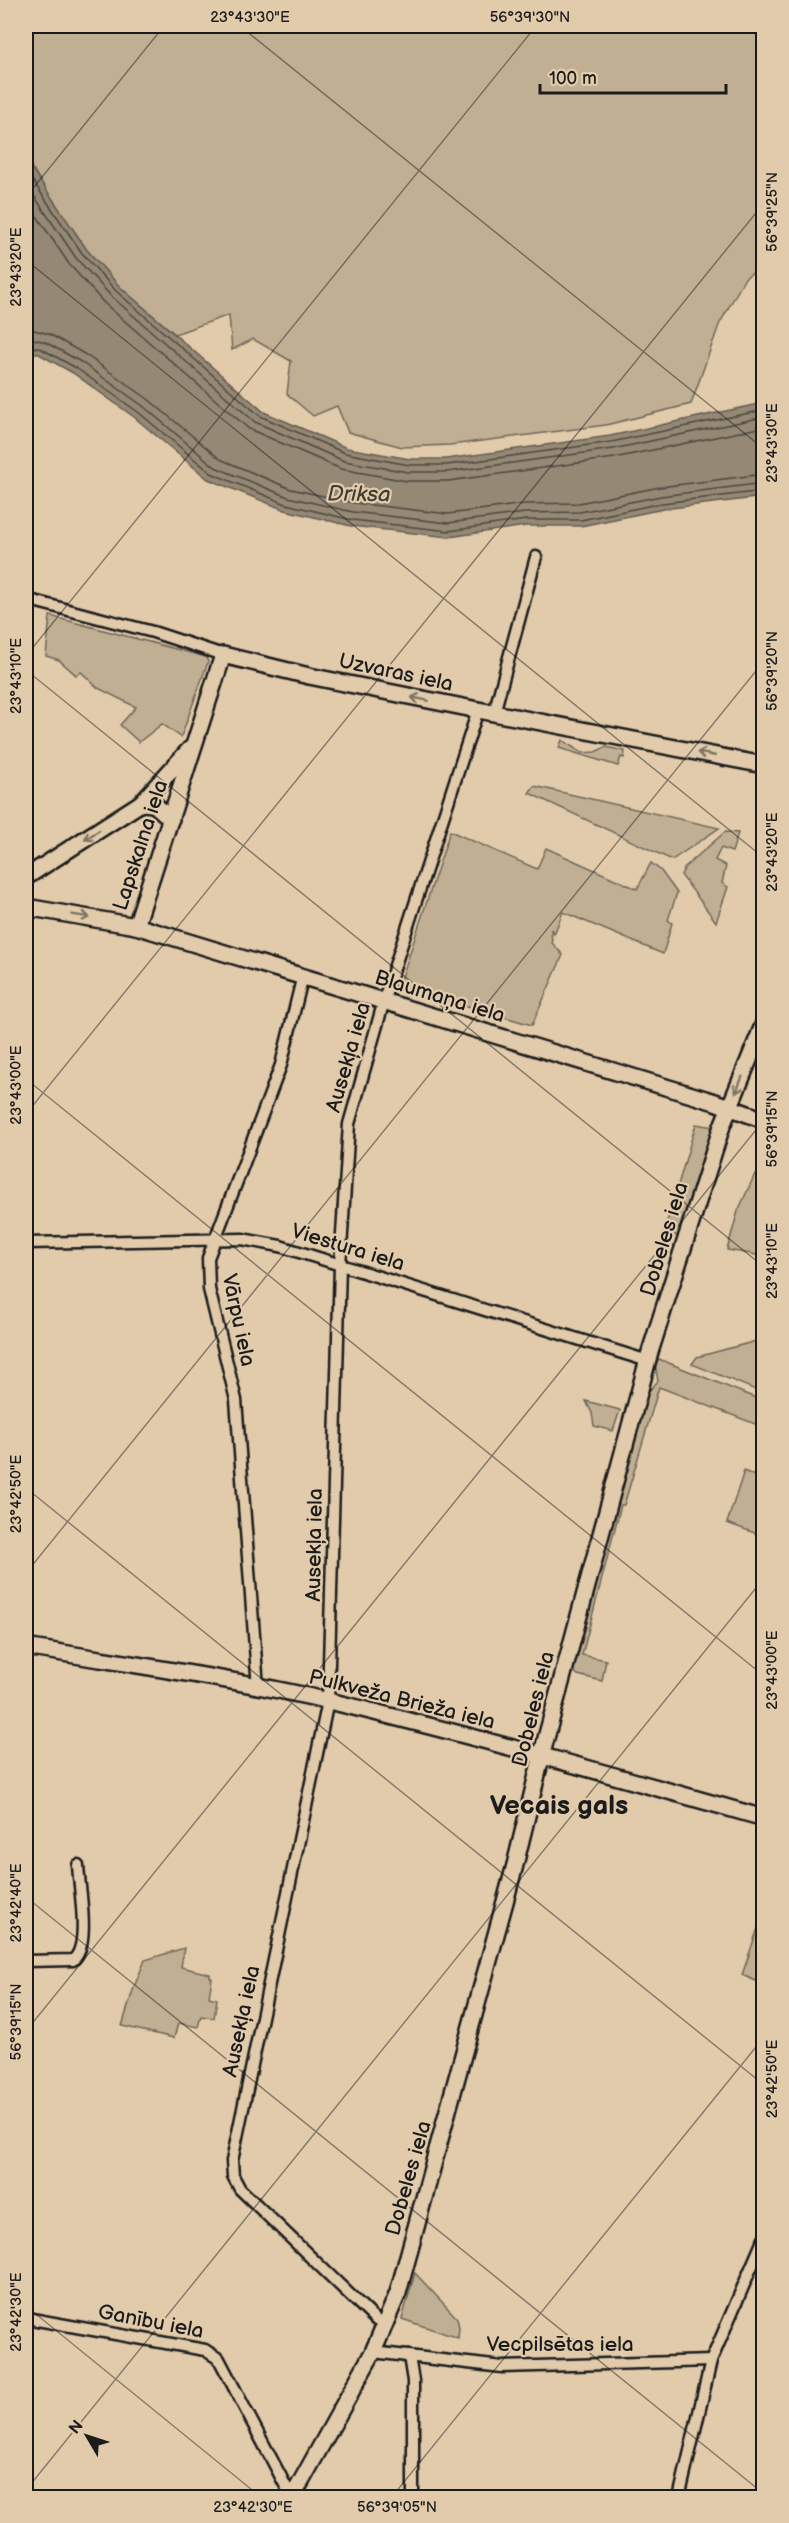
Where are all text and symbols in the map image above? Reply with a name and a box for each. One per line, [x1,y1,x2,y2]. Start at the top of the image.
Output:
text: 23°43'30"E [210,8,290,27]
text: 56°39'30"N [490,8,570,27]
scale bar [540,57,726,95]
text: 100 m [549,68,597,89]
text: 56°39'25"N [763,172,782,252]
text: 23°43'20"E [7,227,26,307]
text: 23°43'30"E [763,403,782,483]
water label: Driksa [327,480,391,509]
text: 56°39'20"N [763,631,782,711]
text: 23°43'10"E [7,638,26,714]
street label: Uzvaras iela [337,648,455,697]
one-way arrow [411,693,431,704]
one-way arrow [697,748,716,759]
street label: Lapskalna iela [108,777,173,914]
text: 23°43'20"E [763,812,782,892]
one-way arrow [84,829,101,842]
one-way arrow [71,911,90,922]
street label: Blaumaņa iela [372,965,508,1028]
street label: Ausekļa iela [321,999,376,1115]
text: 23°43'00"E [7,1045,26,1125]
one-way arrow [733,1075,744,1094]
text: 56°39'15"N [763,1091,782,1167]
street label: Dobeles iela [635,1179,694,1299]
street label: Viestura iela [288,1218,408,1277]
text: 23°43'10"E [763,1223,782,1299]
street label: Vārpu iela [217,1272,261,1369]
text: 23°42'50"E [7,1455,26,1533]
street label: Ausekļa iela [301,1488,328,1602]
text: 23°43'00"E [763,1630,782,1710]
street label: Dobeles iela [507,1649,560,1769]
street label: Pulkveža Brieža iela [306,1664,498,1735]
district label: Vecais gals [490,1790,628,1822]
text: 23°42'40"E [7,1863,26,1943]
street label: Ausekļa iela [217,1963,265,2079]
text: 56°39'15"N [7,1984,26,2060]
text: 23°42'50"E [763,2040,782,2118]
street label: Dobeles iela [380,2118,437,2238]
text: 23°42'30"E [7,2272,26,2352]
street label: Ganību iela [96,2299,206,2344]
street label: Vecpilsētas iela [486,2332,634,2357]
north arrow [57,2406,117,2466]
text: N [65,2417,88,2438]
text: 23°42'30"E [213,2498,293,2517]
text: 56°39'05"N [357,2498,437,2517]

